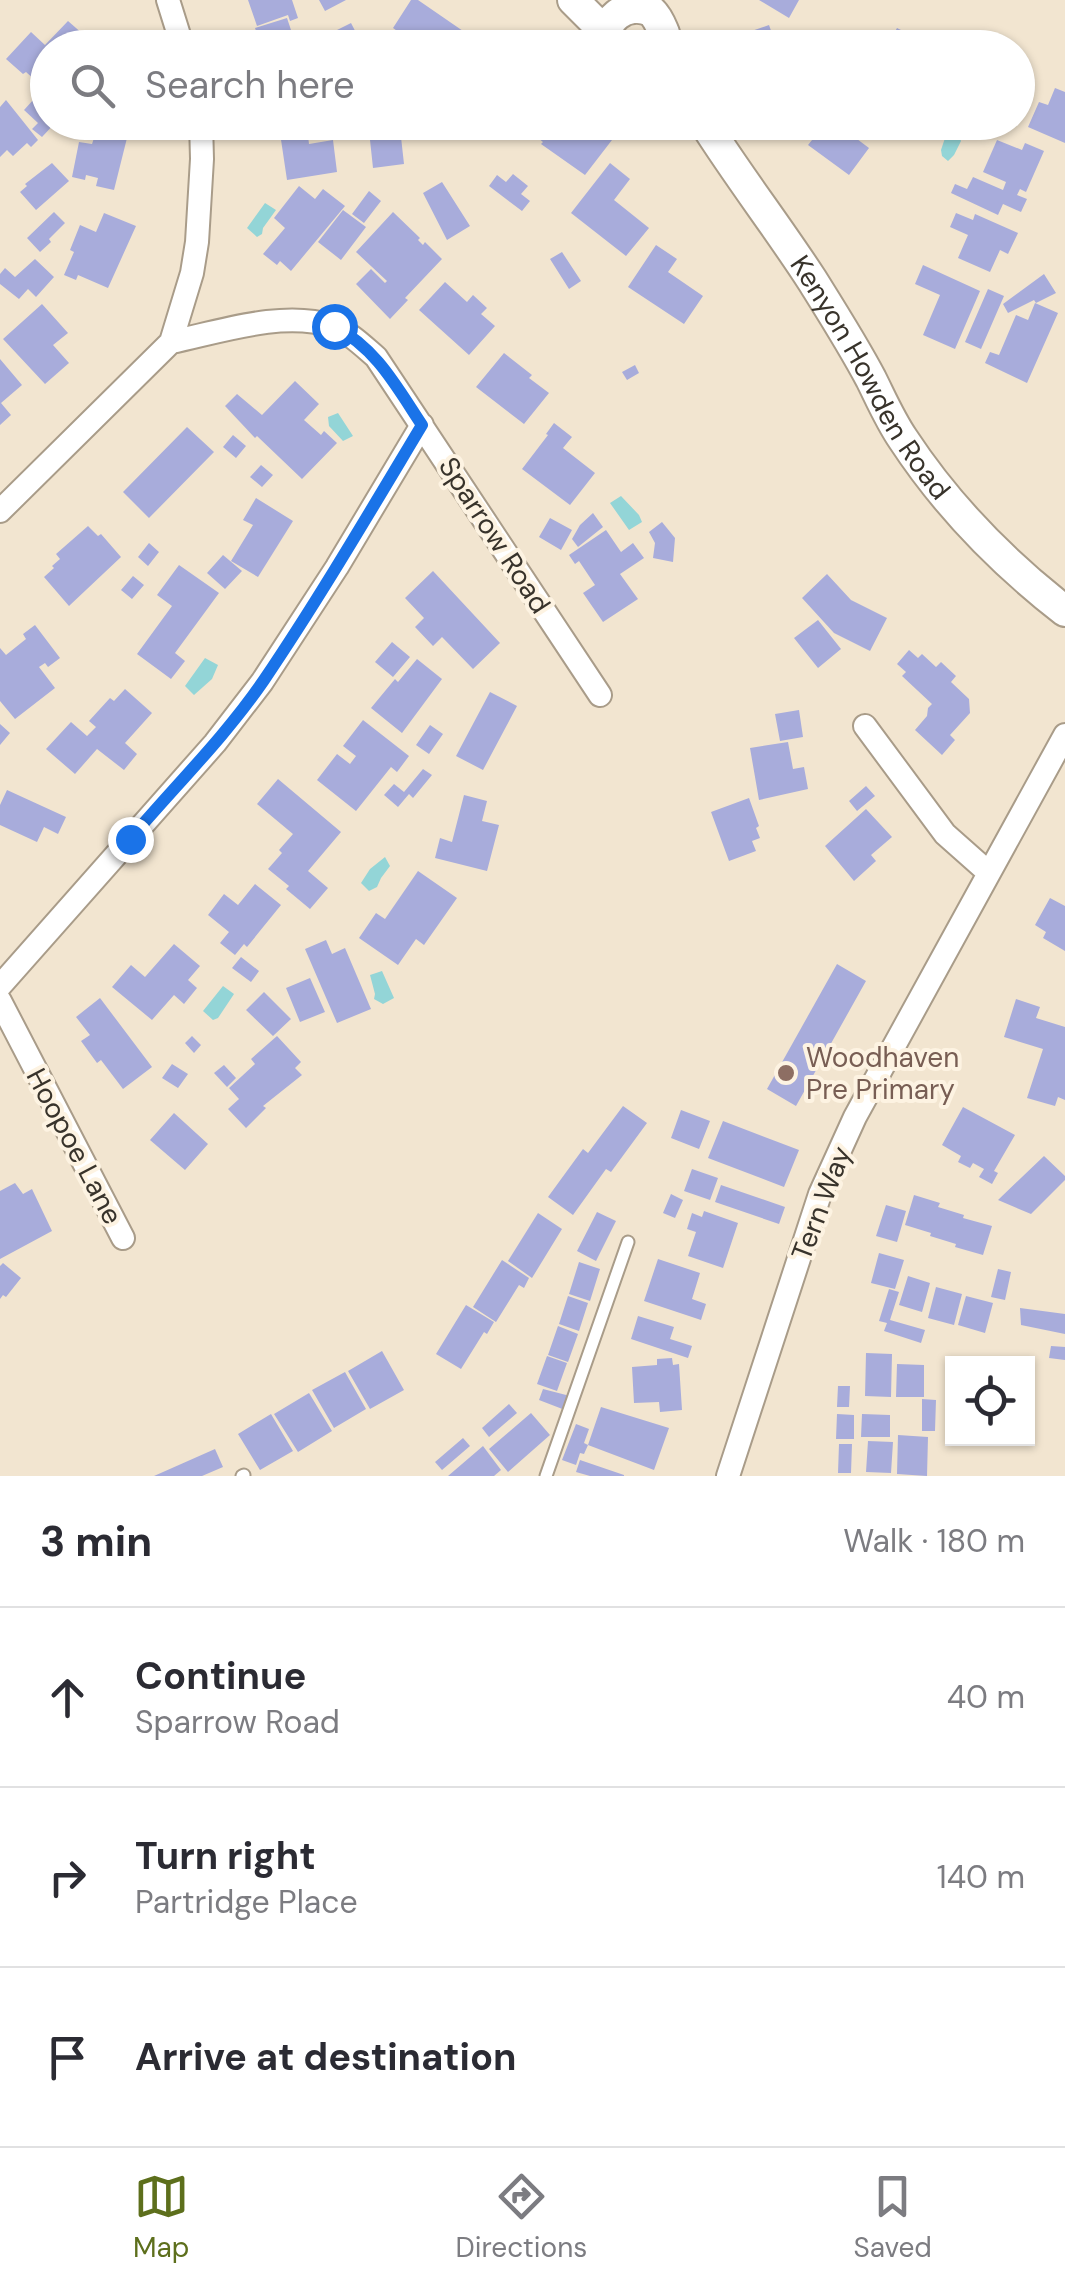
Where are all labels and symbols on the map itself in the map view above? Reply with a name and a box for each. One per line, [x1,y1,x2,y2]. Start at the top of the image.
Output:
street label: Kenyon Howden Road [782,248,959,507]
route start [312,304,358,350]
street label: Sparrow Road [430,450,559,621]
route end [108,817,154,863]
place label: Woodhaven Pre Primary [806,1039,959,1108]
street label: Hoopoe Lane [18,1062,131,1231]
marker: Woodhaven Pre Primary [775,1062,797,1084]
street label: Tern Way [783,1141,860,1265]

